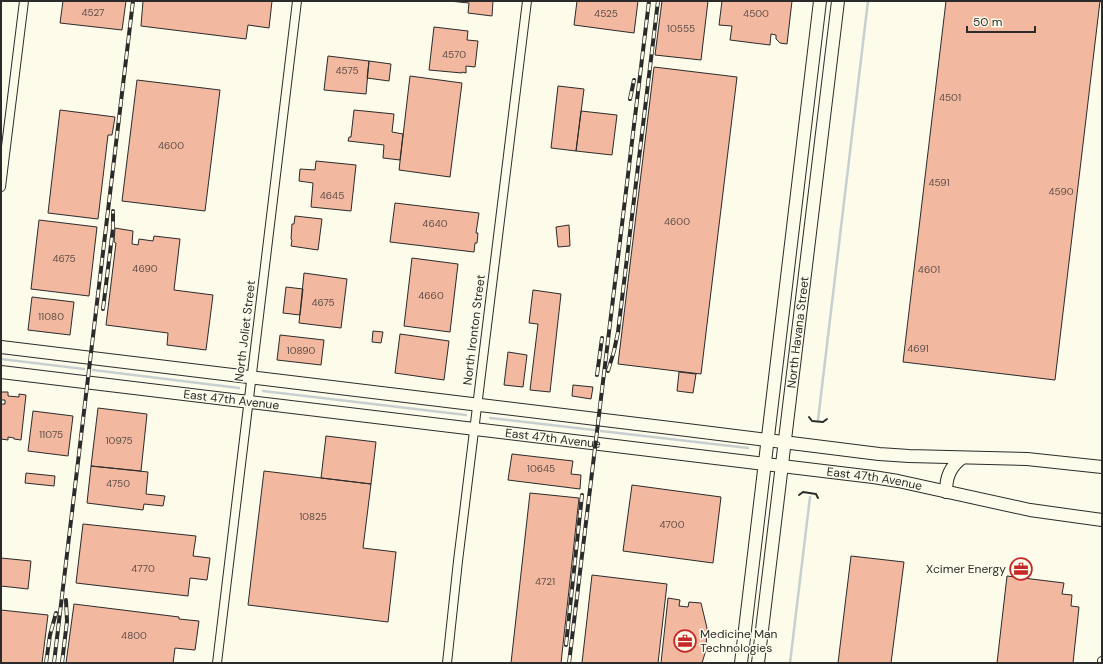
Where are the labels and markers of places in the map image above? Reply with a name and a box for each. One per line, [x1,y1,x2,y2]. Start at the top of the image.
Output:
office icon: Xcimer Energy [1008,556,1034,582]
place label: Xcimer Energy [926,561,1006,577]
place label: Medicine Man Technologies [700,626,778,656]
office icon: Medicine Man Technologies [672,628,698,654]

